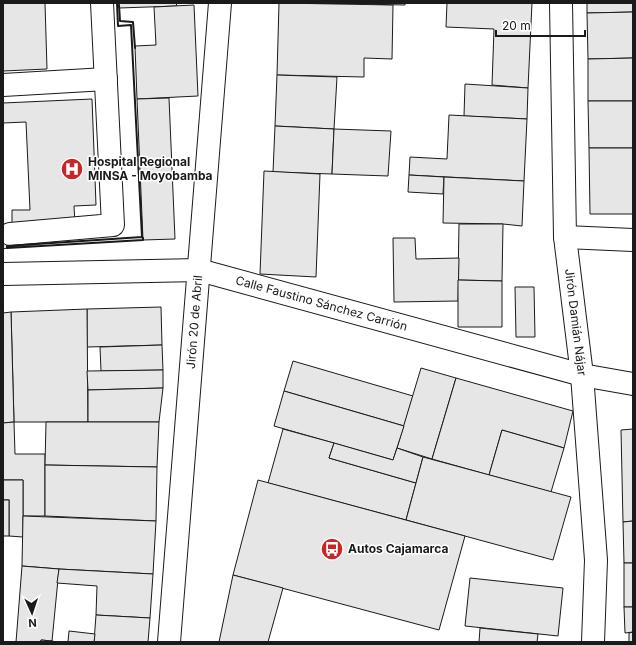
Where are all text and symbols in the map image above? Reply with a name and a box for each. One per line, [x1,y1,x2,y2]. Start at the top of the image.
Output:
scale bar [496,12,585,38]
text: 20 m [502,18,531,33]
place label: Hospital Regional MINSA - Moyobamba [88,154,213,183]
hospital icon: Hospital Regional MINSA - Moyobamba [59,156,85,182]
street label: Jirón Damián Nájar [562,268,590,377]
street label: Calle Faustino Sánchez Carrión [234,272,409,334]
street label: Jirón 20 de Abril [183,275,205,369]
bus stop icon: Autos Cajamarca [319,536,345,562]
place label: Autos Cajamarca [348,541,448,556]
north arrow [12,593,52,633]
text: N [28,616,37,630]

